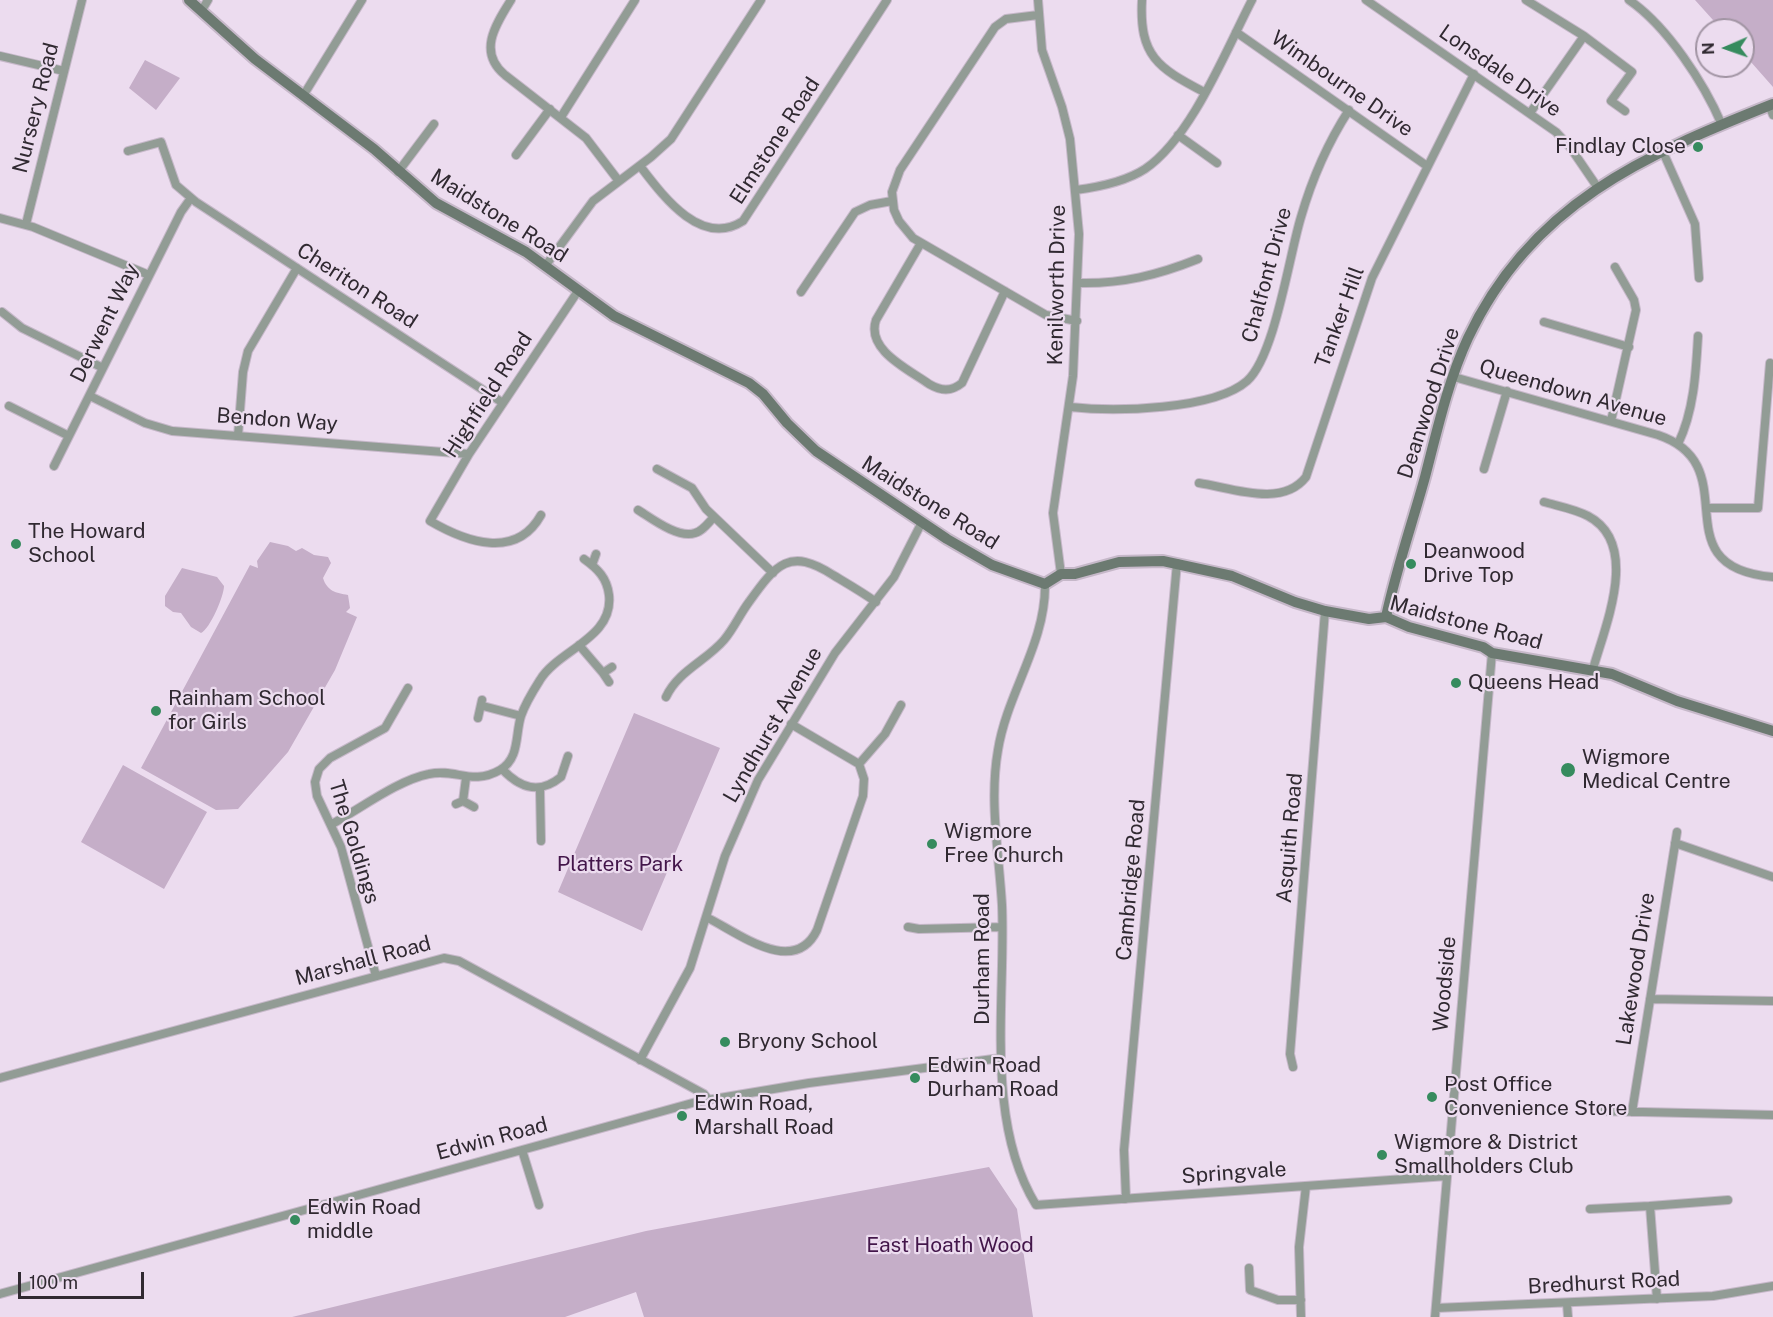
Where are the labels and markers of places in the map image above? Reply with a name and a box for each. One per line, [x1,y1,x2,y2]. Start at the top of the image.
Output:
place label: Findlay Close [1555,134,1686,160]
marker: Findlay Close [1691,140,1705,154]
place label: The Howard School [28,519,146,569]
marker: The Howard School [9,537,23,551]
place label: Deanwood Drive Top [1423,539,1525,589]
marker: Deanwood Drive Top [1404,557,1418,571]
place label: Queens Head [1468,670,1599,696]
marker: Queens Head [1449,676,1463,690]
place label: Rainham School for Girls [168,686,326,736]
marker: Rainham School for Girls [149,704,163,718]
place label: Wigmore Medical Centre [1582,745,1731,795]
marker: Wigmore Medical Centre [1559,761,1577,779]
place label: Wigmore Free Church [944,819,1064,869]
marker: Wigmore Free Church [925,837,939,851]
place label: Bryony School [737,1029,878,1055]
marker: Bryony School [718,1035,732,1049]
place label: Edwin Road Durham Road [927,1053,1059,1103]
marker: Edwin Road Durham Road [908,1071,922,1085]
place label: Post Office Convenience Store [1444,1072,1627,1122]
marker: Post Office Convenience Store [1425,1090,1439,1104]
place label: Edwin Road, Marshall Road [694,1091,834,1141]
marker: Edwin Road, Marshall Road [675,1109,689,1123]
place label: Wigmore & District Smallholders Club [1394,1130,1578,1180]
marker: Wigmore & District Smallholders Club [1375,1148,1389,1162]
place label: Edwin Road middle [307,1195,421,1245]
marker: Edwin Road middle [288,1213,302,1227]

